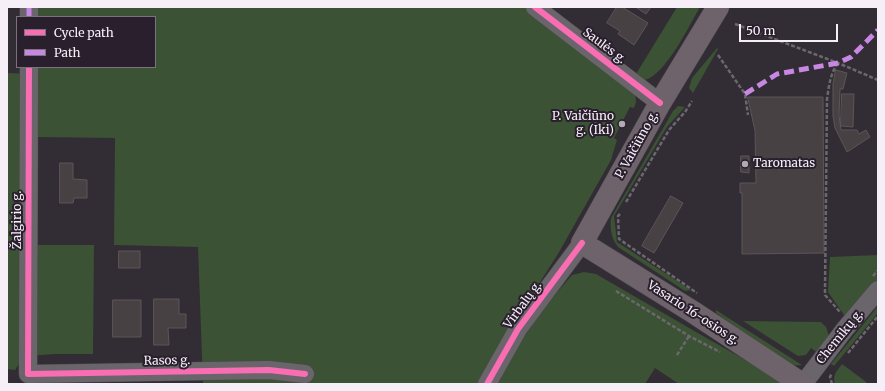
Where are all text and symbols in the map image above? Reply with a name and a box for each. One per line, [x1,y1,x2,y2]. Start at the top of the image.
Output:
legend [16,16,156,68]
scale bar [741,16,840,42]
text: 50 m [746,23,775,38]
text: Cycle path [54,25,114,40]
street label: Saulės g. [580,25,628,67]
text: Path [54,45,80,60]
street label: P. Vaičiūno g. [613,109,661,181]
place label: P. Vaičiūno g. (Iki) [552,110,614,138]
marker: P. Vaičiūno g. (Iki) [617,119,627,129]
place label: Taromatas [753,157,815,171]
marker: Taromatas [740,159,750,169]
street label: Žalgirio g. [11,191,25,249]
street label: Vasario 16-osios g. [645,278,741,348]
street label: Virbalų g. [501,279,545,331]
street label: Chemikų g. [814,307,866,367]
street label: Rasos g. [144,353,190,369]

